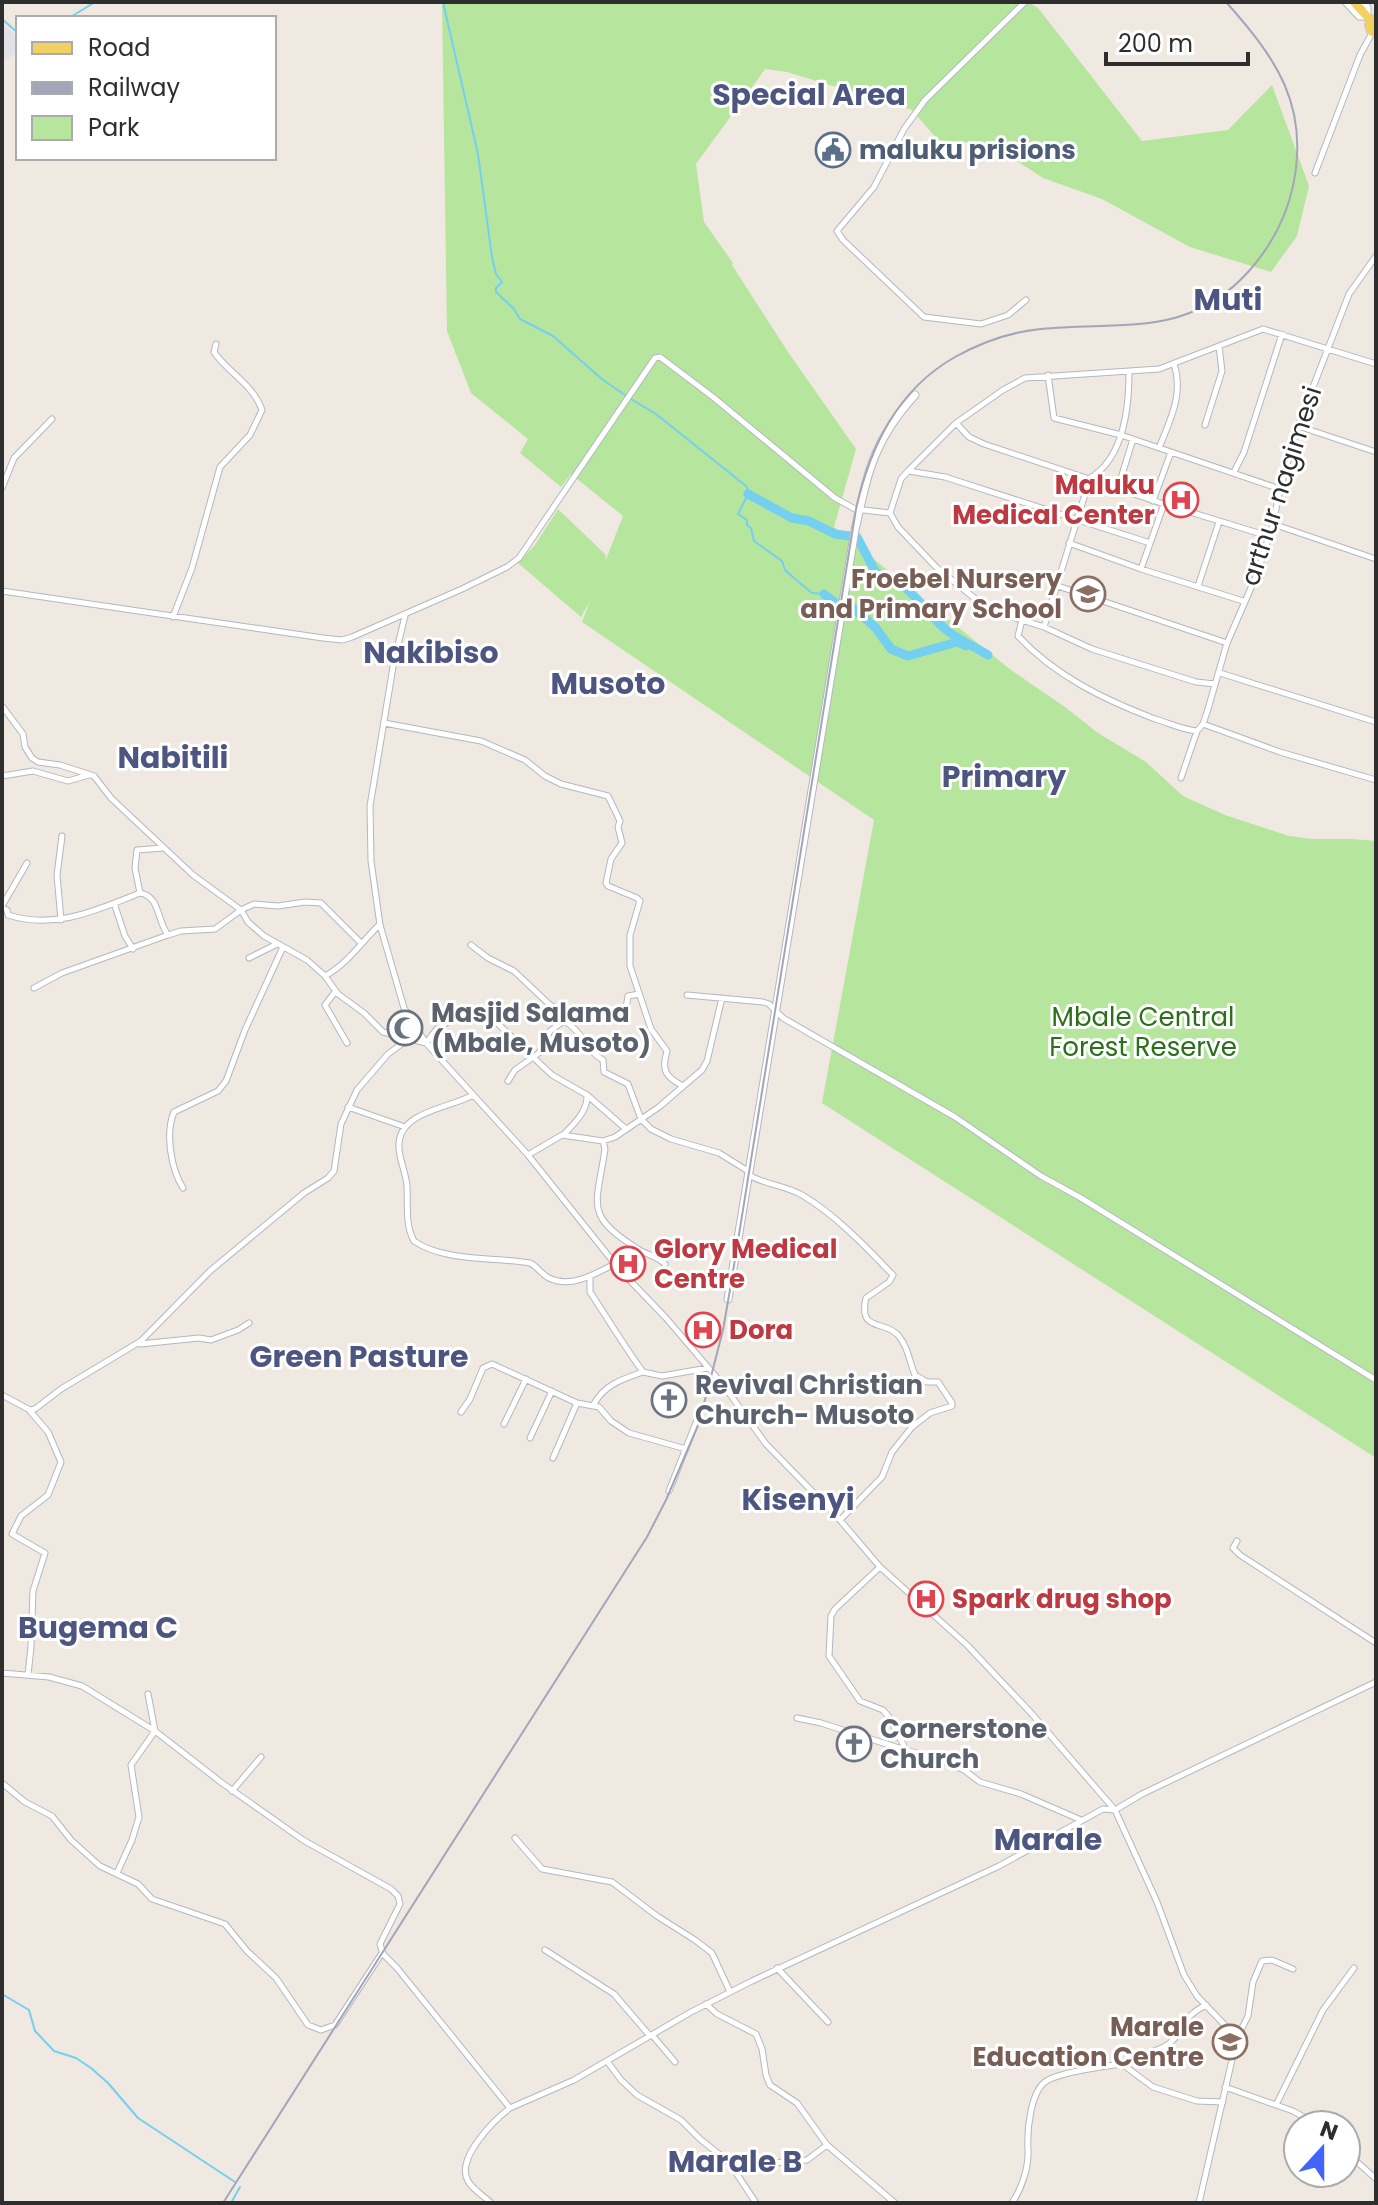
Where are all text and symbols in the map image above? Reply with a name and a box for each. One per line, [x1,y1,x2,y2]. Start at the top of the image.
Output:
legend [16,16,276,160]
scale bar [1106,16,1248,66]
text: 200 m [1118,27,1193,60]
text: Road [88,31,150,64]
text: Railway [88,71,181,104]
district label: Special Area [712,73,906,116]
text: Park [88,111,140,144]
public building icon: maluku prisions [814,131,852,169]
place label: maluku prisions [859,132,1076,168]
district label: Muti [1194,278,1262,321]
street label: arthur nagimesi [1232,382,1330,590]
place label: Maluku Medical Center [952,467,1155,533]
hospital icon: Maluku Medical Center [1162,481,1200,519]
place label: Froebel Nursery and Primary School [800,561,1063,627]
school or university icon: Froebel Nursery and Primary School [1069,575,1107,613]
district label: Nakibiso [363,631,499,674]
district label: Musoto [551,662,665,705]
district label: Nabitili [118,736,228,779]
district label: Primary [942,755,1066,798]
place label: Masjid Salama (Mbale, Musoto) [431,995,651,1061]
park label: Mbale Central Forest Reserve [1049,999,1237,1065]
mosque icon: Masjid Salama (Mbale, Musoto) [386,1009,424,1047]
place label: Glory Medical Centre [654,1231,837,1297]
hospital icon: Glory Medical Centre [609,1245,647,1283]
hospital icon: Dora [684,1311,722,1349]
place label: Dora [729,1312,793,1348]
district label: Green Pasture [250,1335,468,1378]
place label: Revival Christian Church- Musoto [695,1367,923,1433]
church icon: Revival Christian Church- Musoto [650,1381,688,1419]
district label: Kisenyi [741,1478,855,1521]
hospital icon: Spark drug shop [907,1580,945,1618]
place label: Spark drug shop [952,1581,1172,1617]
district label: Bugema C [18,1606,178,1649]
place label: Cornerstone Church [880,1711,1047,1777]
church icon: Cornerstone Church [835,1725,873,1763]
district label: Marale [994,1818,1102,1861]
place label: Marale Education Centre [972,2009,1204,2075]
school or university icon: Marale Education Centre [1211,2023,1249,2061]
north arrow [1282,2109,1362,2189]
text: N [1316,2113,1342,2148]
district label: Marale B [668,2140,802,2183]

